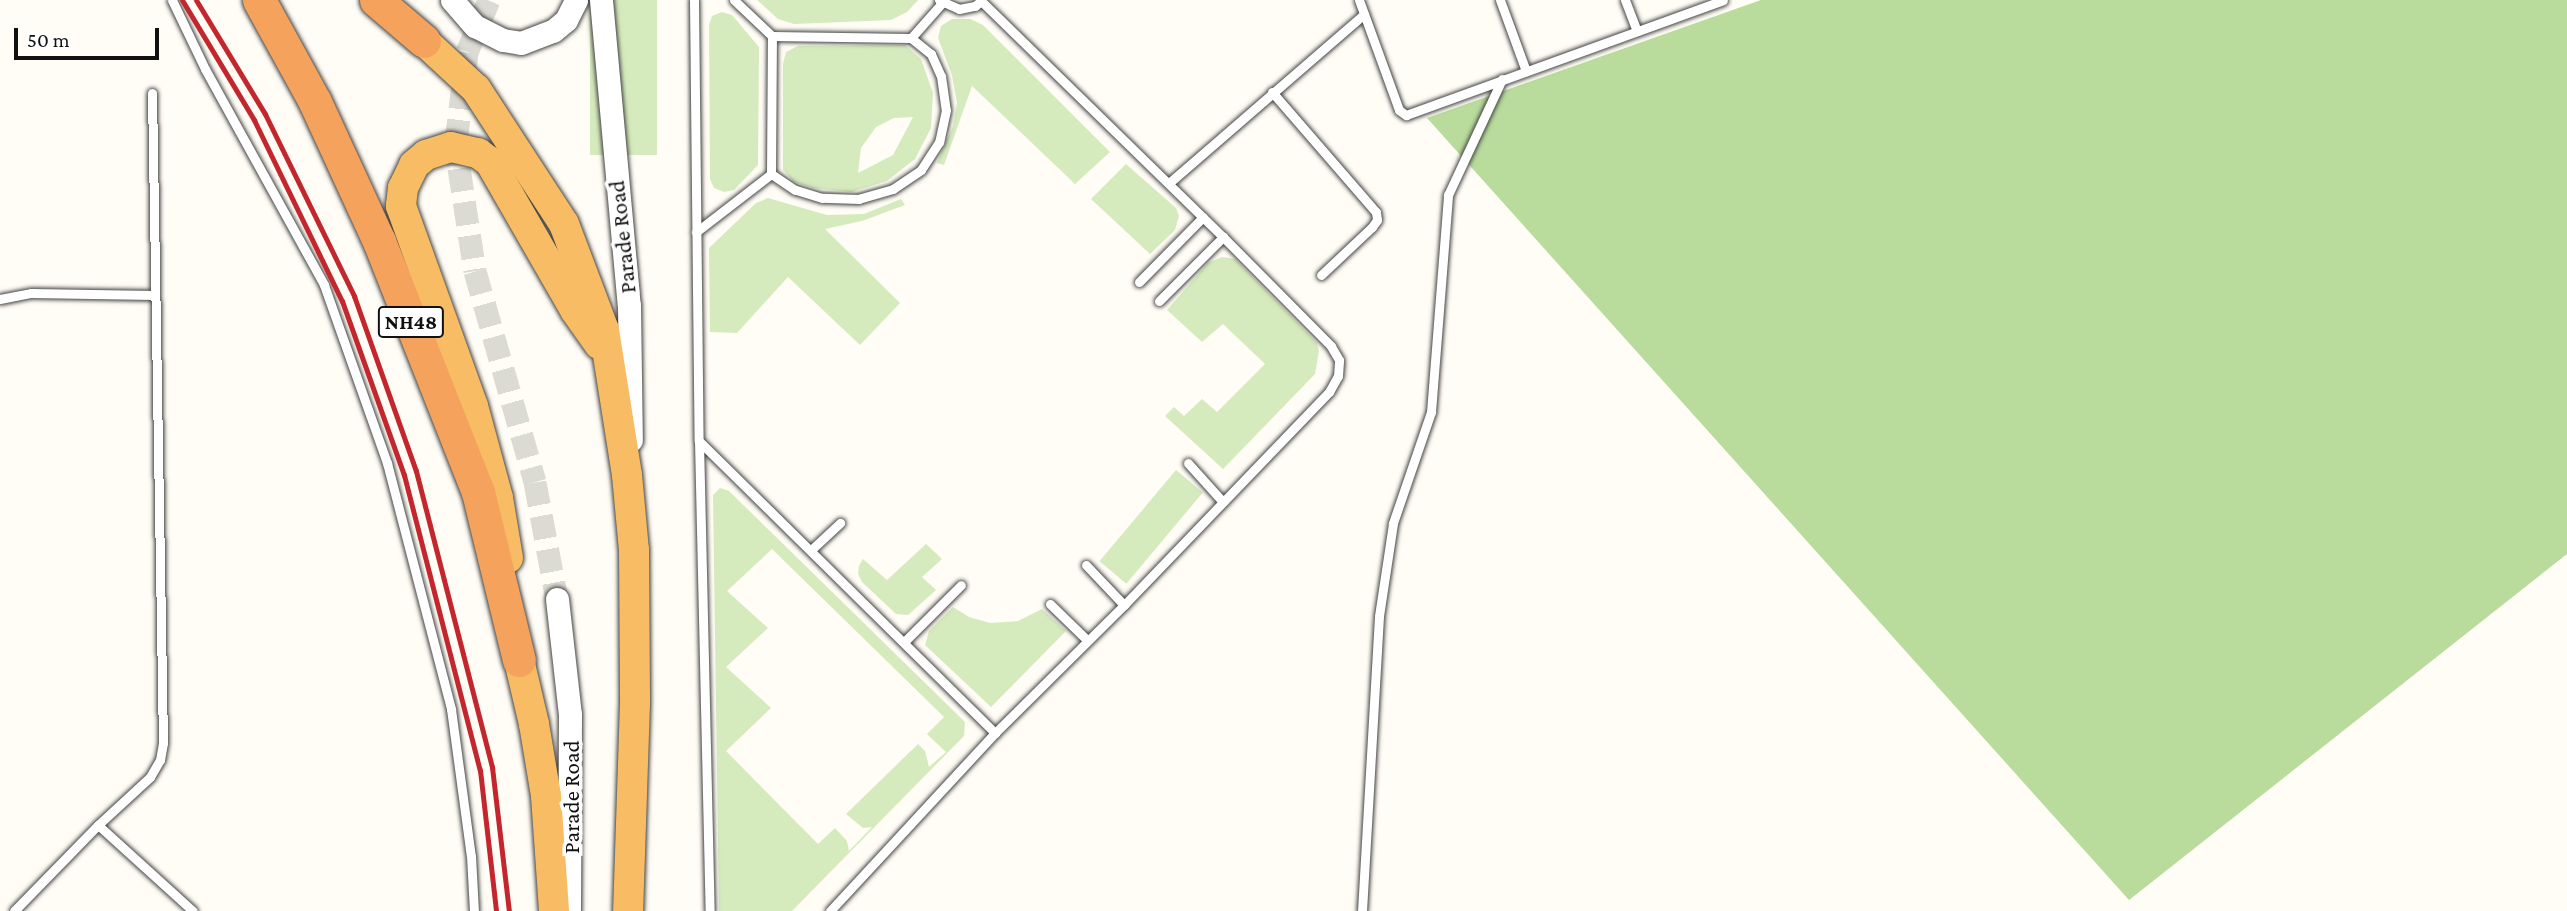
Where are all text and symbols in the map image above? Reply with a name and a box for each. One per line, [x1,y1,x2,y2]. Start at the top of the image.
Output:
scale bar [18,14,163,58]
text: 50 m [27,28,70,52]
street label: Parade Road [602,179,642,295]
road number: NH48 [378,304,444,340]
street label: Parade Road [557,740,585,854]

